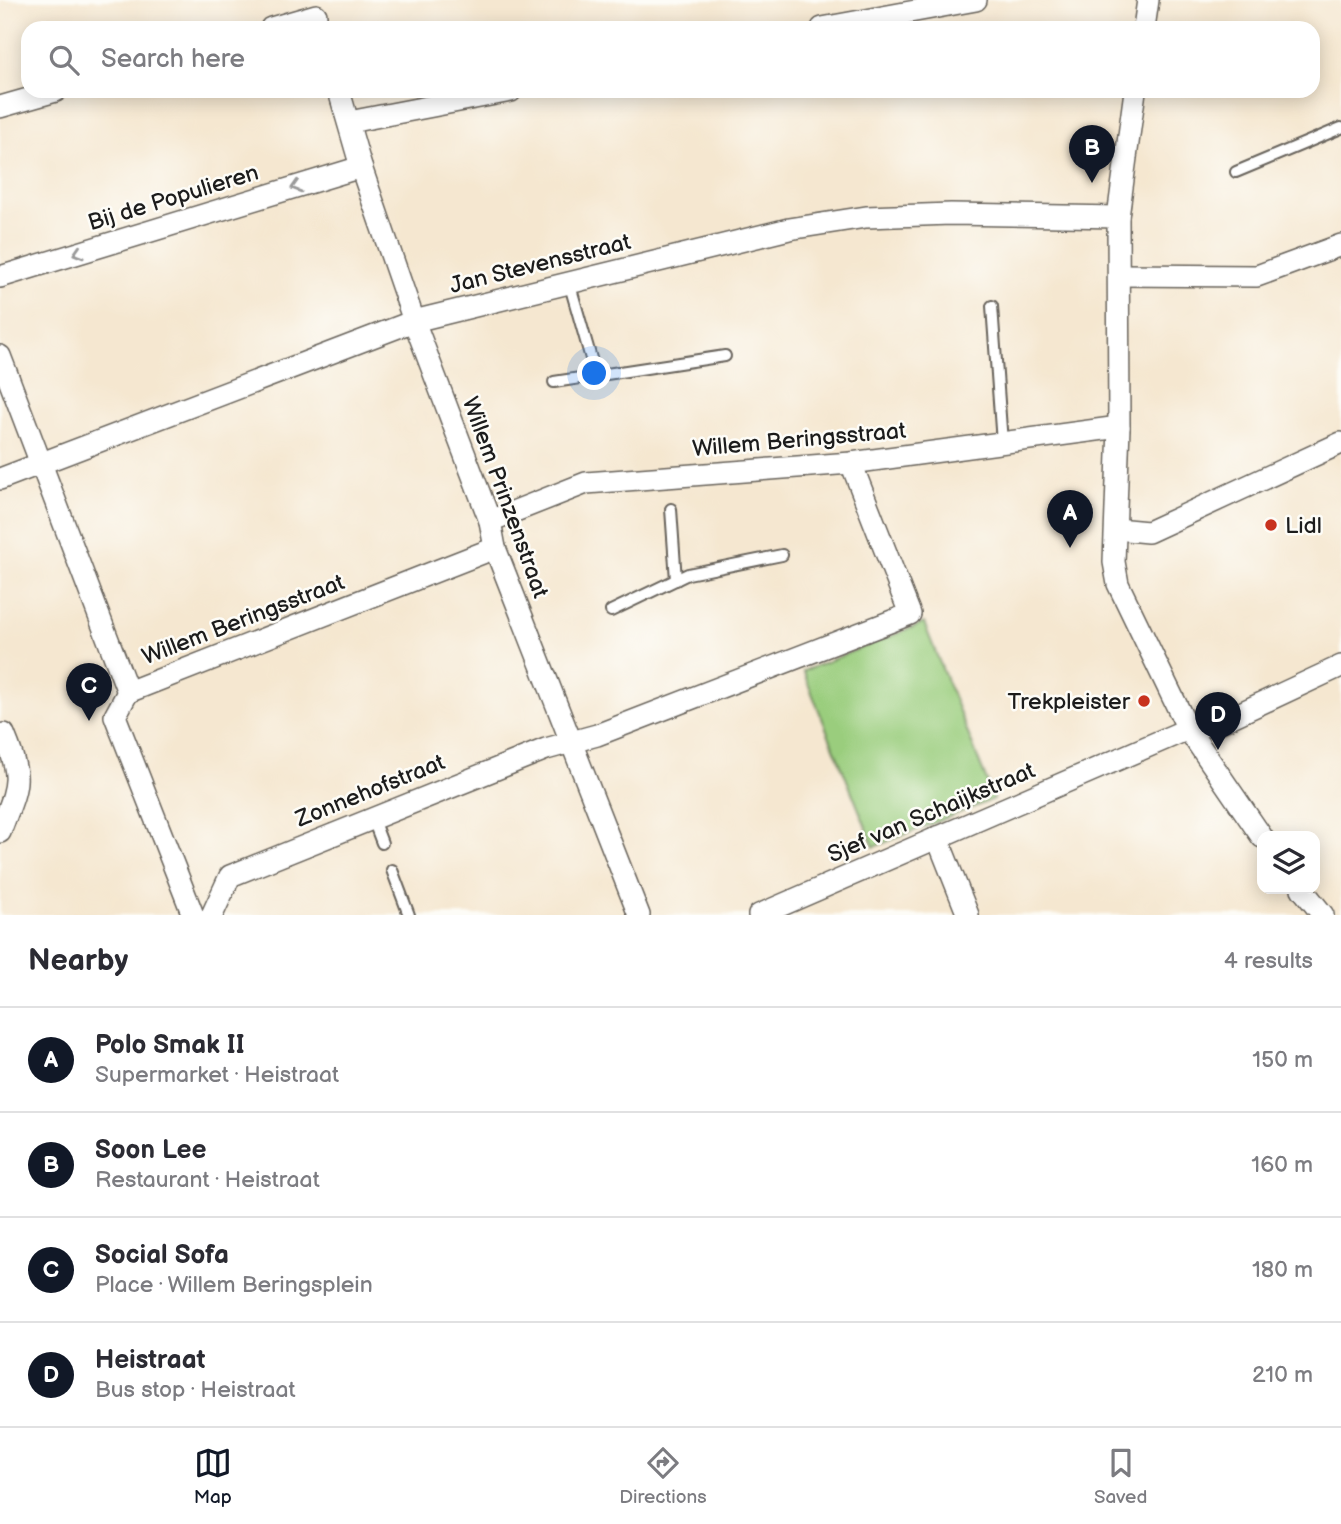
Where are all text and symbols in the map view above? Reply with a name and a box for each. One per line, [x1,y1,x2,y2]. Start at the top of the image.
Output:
search box [21,21,1320,98]
icon: search [45,41,83,79]
text: Search here [101,44,245,75]
pin: B [1069,125,1115,183]
street label: Bij de Populieren [85,159,262,237]
one-way arrow [290,178,302,193]
street label: Jan Stevensstraat [447,228,634,300]
one-way arrow [72,245,84,260]
your location [577,356,611,390]
street label: Willem Prinzenstraat [456,393,554,602]
street label: Willem Beringsstraat [691,417,907,463]
pin: A [1047,490,1093,548]
place label: Lidl [1285,512,1322,540]
marker: Lidl [1263,517,1279,533]
street label: Willem Beringsstraat [138,568,348,671]
pin: C [66,663,112,721]
place label: Trekpleister [1008,688,1131,716]
pin: D [1195,692,1241,750]
marker: Trekpleister [1136,693,1152,709]
street label: Zonnehofstraat [291,748,449,834]
street label: Sjef van Schaijkstraat [824,757,1039,869]
map controls [1257,831,1320,894]
button: layers [1257,831,1320,894]
text: Nearby [28,943,128,979]
text: 4 results [1224,947,1313,975]
text: Polo Smak II [95,1030,245,1061]
text: A [44,1046,58,1074]
text: 150 m [1252,1046,1313,1074]
text: Supermarket · Heistraat [95,1061,339,1089]
text: Soon Lee [95,1135,206,1166]
text: B [43,1151,59,1179]
text: 160 m [1251,1151,1313,1179]
text: Restaurant · Heistraat [95,1166,320,1194]
text: Social Sofa [95,1240,229,1271]
text: C [43,1256,59,1284]
text: 180 m [1252,1256,1313,1284]
text: Place · Willem Beringsplein [95,1271,373,1299]
text: Heistraat [95,1345,205,1376]
text: D [43,1361,59,1389]
text: 210 m [1252,1361,1313,1389]
text: Bus stop · Heistraat [95,1376,296,1404]
tab: Map [194,1444,232,1509]
tab: Directions [619,1444,707,1509]
tab: Saved [1094,1444,1147,1509]

